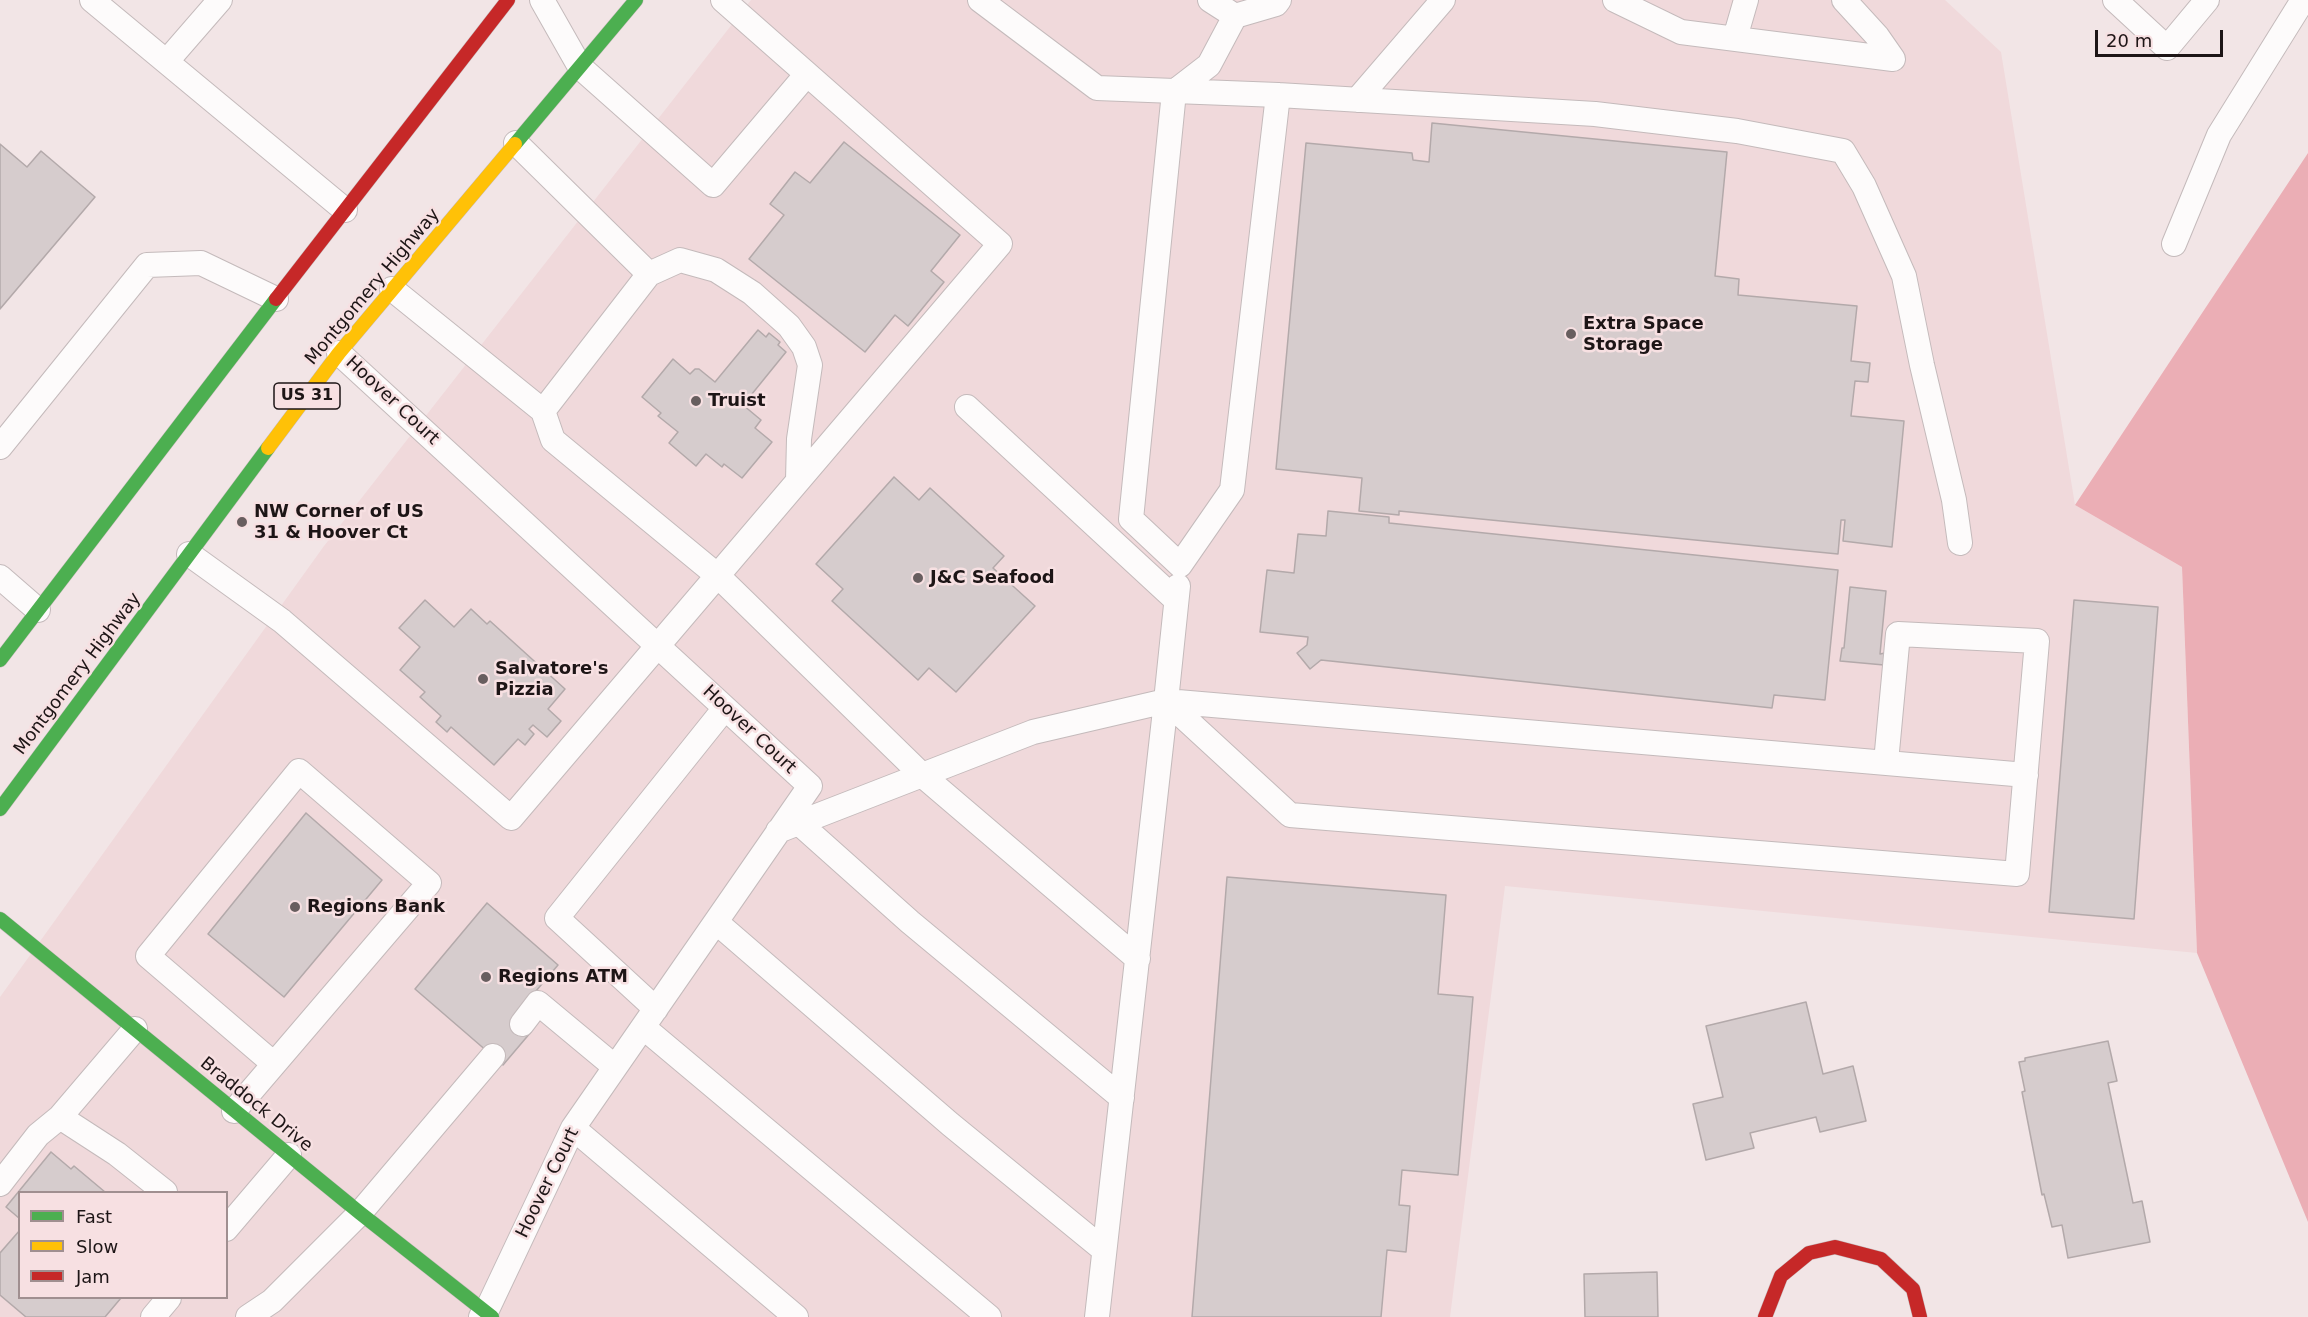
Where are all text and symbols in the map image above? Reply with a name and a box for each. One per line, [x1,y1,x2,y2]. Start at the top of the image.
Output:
scale bar [2098,18,2226,56]
text: 20 m [2106,30,2152,51]
street label: Montgomery Highway [301,204,445,370]
place label: Extra Space Storage [1583,313,1704,356]
marker: Extra Space Storage [1564,327,1578,341]
street label: Hoover Court [341,352,443,450]
road number: US 31 [274,383,340,409]
place label: Truist [708,390,765,412]
marker: Truist [689,394,703,408]
place label: NW Corner of US 31 & Hoover Ct [254,501,424,544]
marker: NW Corner of US 31 & Hoover Ct [235,515,249,529]
place label: J&C Seafood [930,567,1055,589]
marker: J&C Seafood [911,571,925,585]
street label: Montgomery Highway [10,589,146,759]
place label: Salvatore's Pizzia [495,658,608,700]
marker: Salvatore's Pizzia [476,672,490,686]
street label: Hoover Court [698,681,800,779]
place label: Regions Bank [307,896,445,918]
marker: Regions Bank [288,900,302,914]
place label: Regions ATM [498,966,628,988]
marker: Regions ATM [479,970,493,984]
street label: Braddock Drive [195,1053,317,1157]
street label: Hoover Court [512,1124,584,1242]
legend [18,1191,228,1299]
text: Fast [76,1206,112,1227]
text: Slow [76,1236,118,1257]
text: Jam [76,1266,110,1287]

